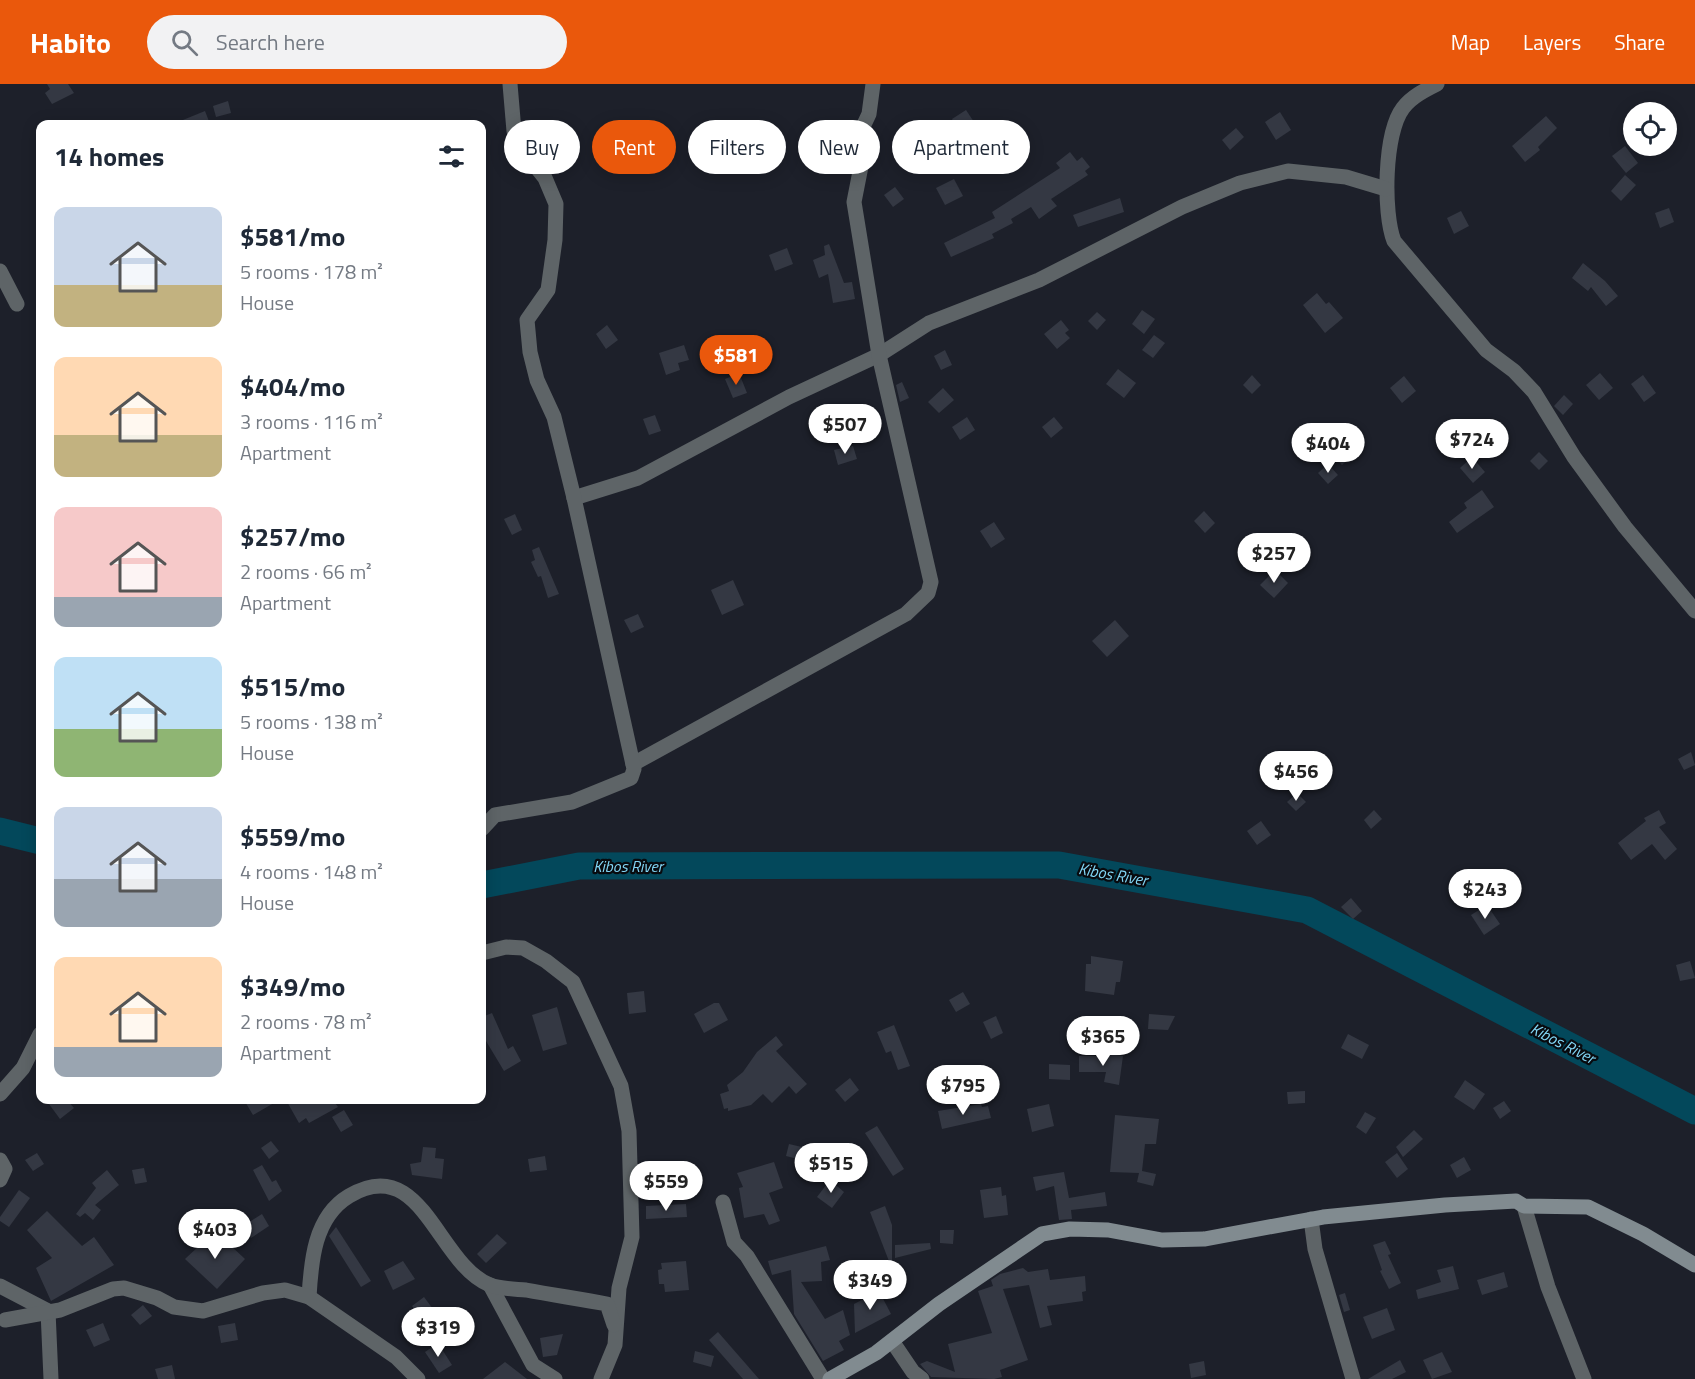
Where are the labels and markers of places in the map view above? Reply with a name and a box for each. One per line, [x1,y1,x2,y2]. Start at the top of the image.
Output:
pin: $581 [700,335,772,386]
pin: $507 [809,404,881,455]
pin: $724 [1436,419,1508,470]
pin: $404 [1292,423,1364,474]
pin: $257 [1238,533,1310,584]
pin: $456 [1260,751,1332,802]
pin: $243 [1449,869,1521,920]
pin: $365 [1067,1016,1139,1067]
pin: $795 [927,1065,999,1116]
pin: $515 [795,1143,867,1194]
pin: $559 [630,1161,702,1212]
pin: $403 [179,1209,251,1260]
pin: $349 [834,1260,906,1311]
pin: $319 [402,1307,474,1358]

